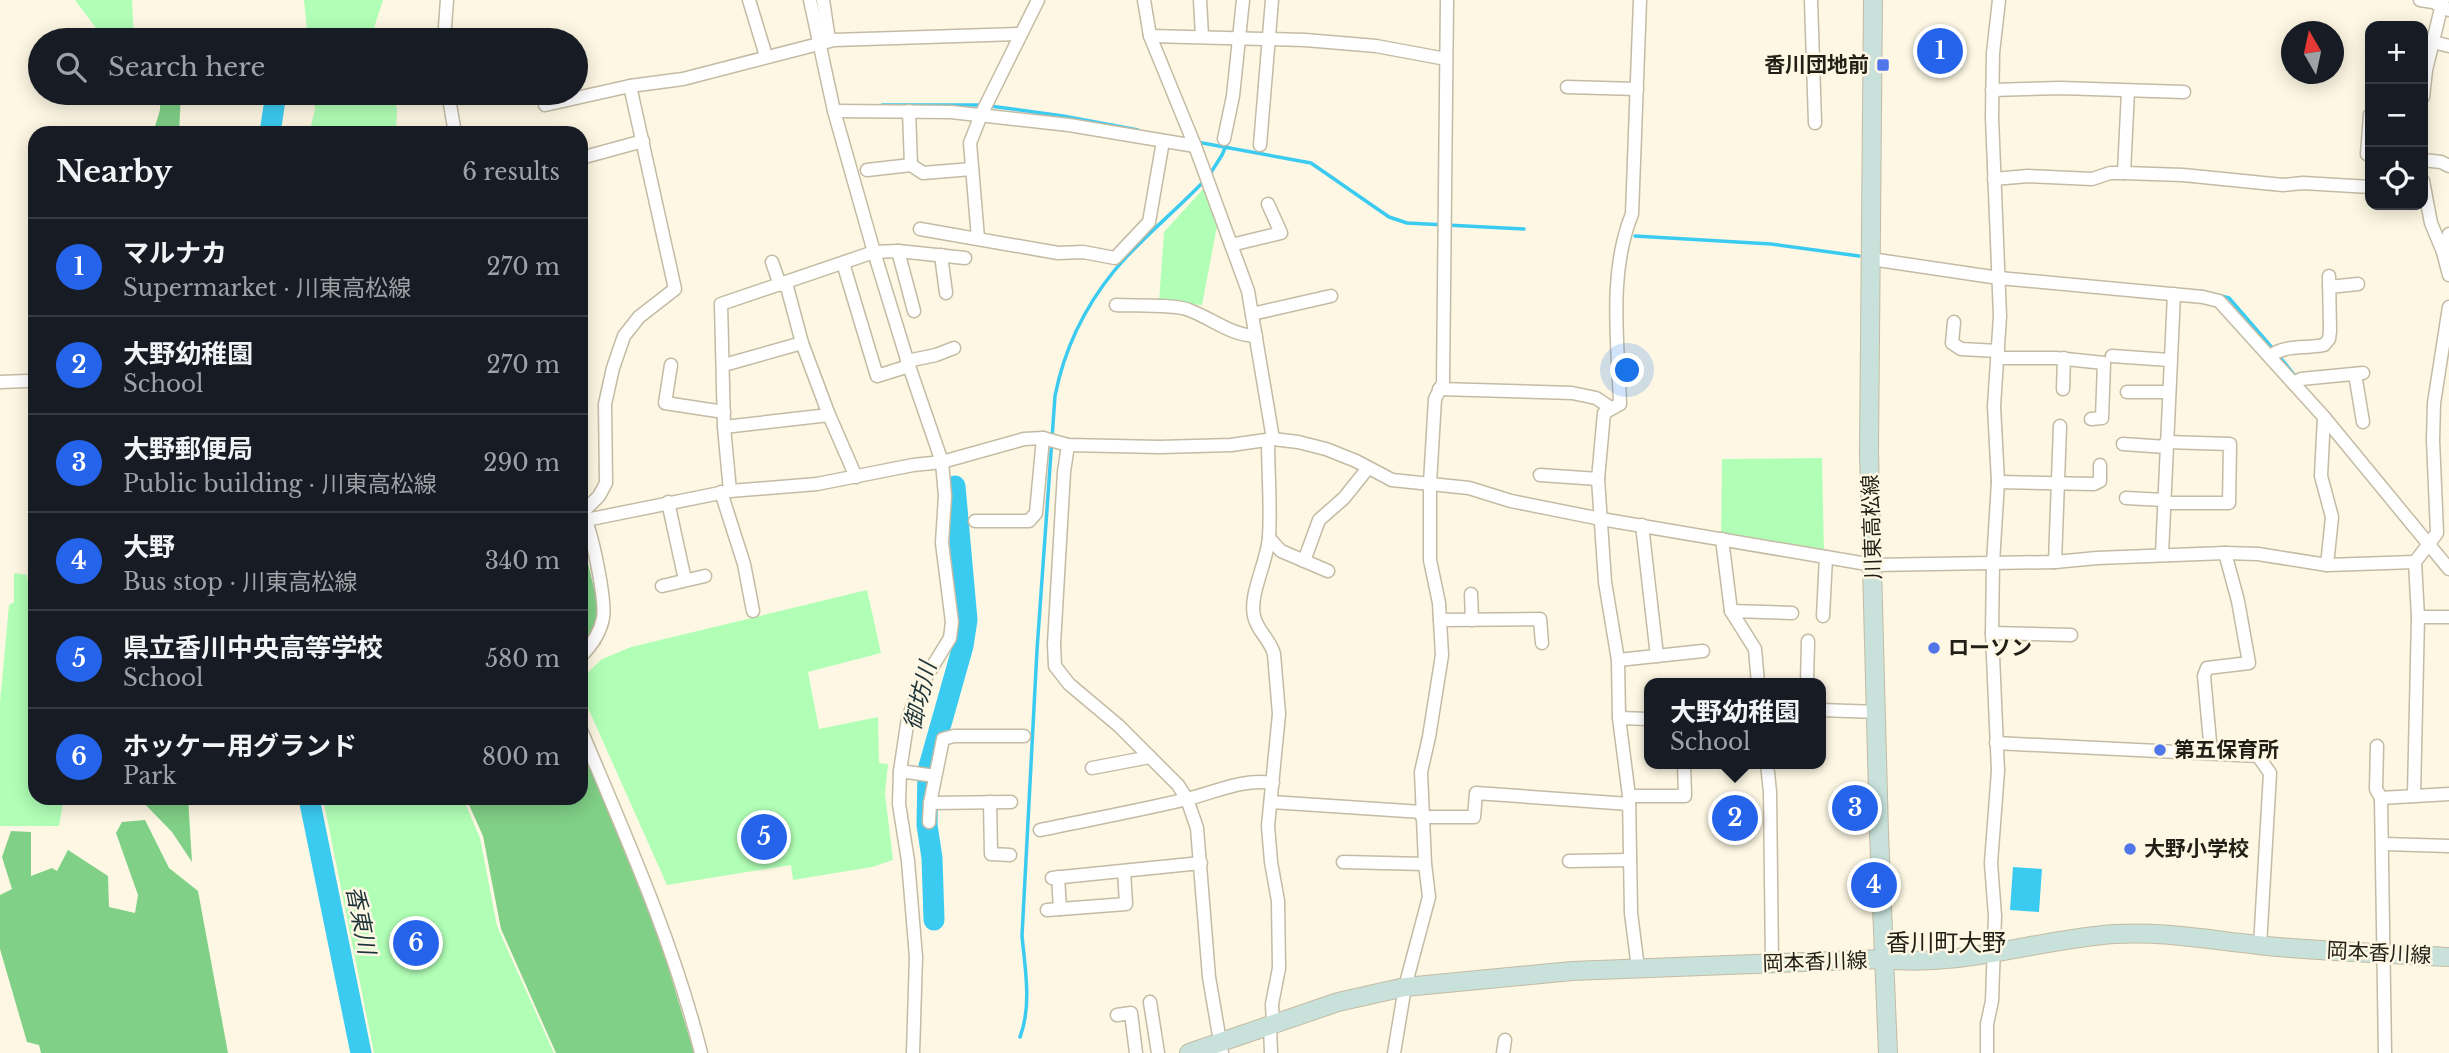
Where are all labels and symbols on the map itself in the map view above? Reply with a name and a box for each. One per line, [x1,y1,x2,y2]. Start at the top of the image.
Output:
north arrow [2281,21,2344,84]
pin: 1 [1917,25,1963,77]
place label: 香川団地前 [1764,52,1869,78]
marker: 香川団地前 [1875,57,1891,73]
your location [1610,353,1644,387]
street label: 川東高松線 [1857,474,1887,580]
place label: ローソン [1948,635,2032,661]
marker: ローソン [1926,640,1942,656]
water label: 御坊川 [898,656,943,733]
place label: 第五保育所 [2174,737,2279,763]
marker: 第五保育所 [2152,742,2168,758]
pin: 3 [1832,782,1878,834]
pin: 2 [1712,792,1758,844]
pin: 5 [741,811,787,863]
place label: 大野小学校 [2144,836,2249,862]
marker: 大野小学校 [2122,841,2138,857]
pin: 4 [1851,859,1897,911]
water label: 香東川 [341,883,382,959]
pin: 6 [393,917,439,969]
district label: 香川町大野 [1886,928,2006,957]
street label: 岡本香川線 [2326,937,2432,969]
street label: 岡本香川線 [1762,947,1868,977]

